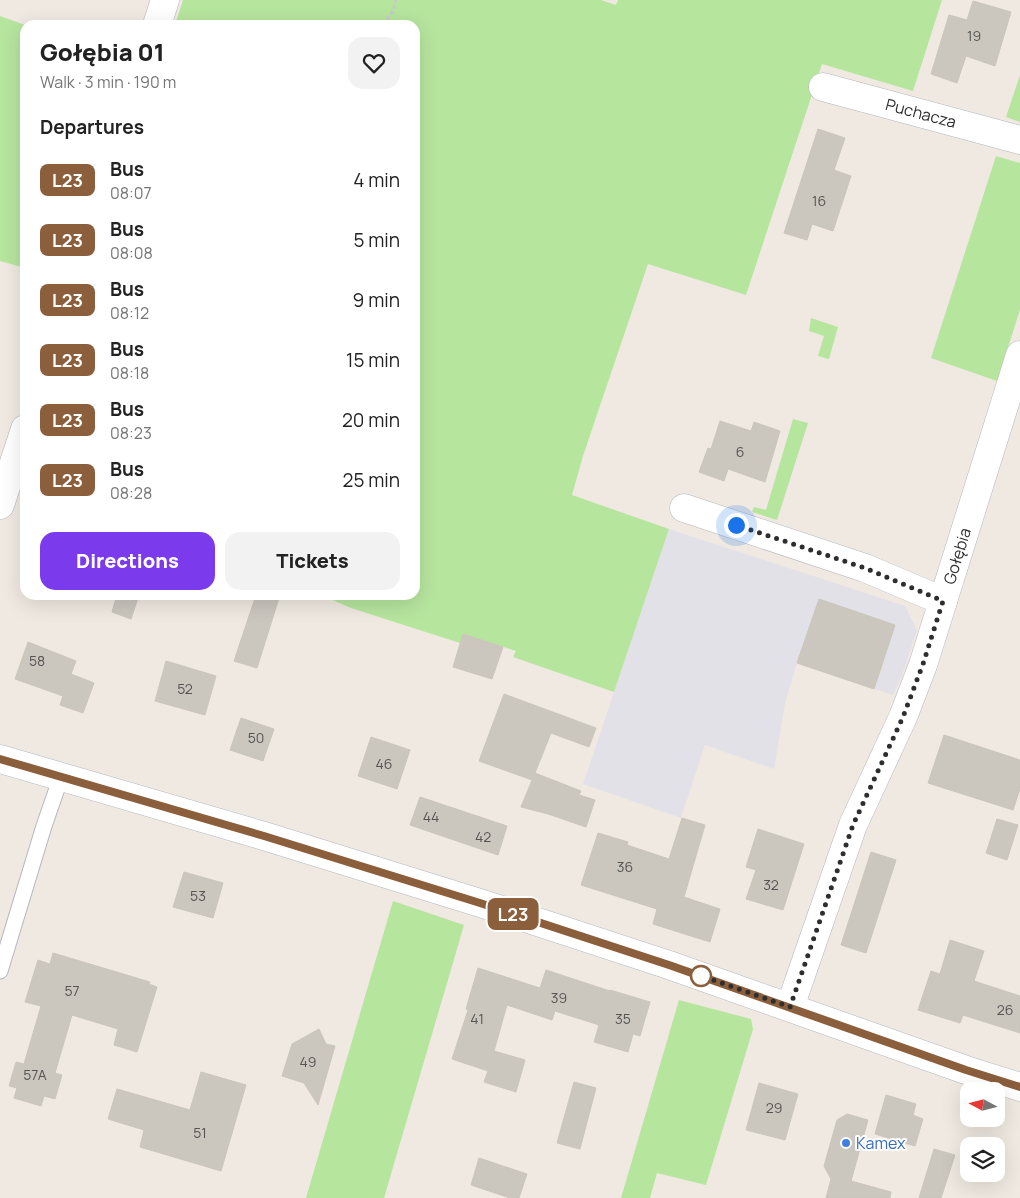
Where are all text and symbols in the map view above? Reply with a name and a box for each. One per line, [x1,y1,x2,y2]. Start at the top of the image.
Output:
house number: 19 [967,26,981,45]
text: Gołębia 01 [40,35,165,68]
button: heart [348,37,400,89]
text: Walk · 3 min · 190 m [40,71,176,93]
street label: Puchacza [883,93,959,133]
text: Departures [40,114,144,140]
text: Bus [110,156,144,182]
text: 4 min [353,167,400,193]
text: L23 [52,168,83,192]
text: 08:07 [110,182,152,204]
house number: 16 [812,191,826,210]
text: Bus [110,216,144,242]
text: 5 min [353,227,400,253]
text: L23 [52,228,83,252]
text: 08:08 [110,242,153,264]
text: Bus [110,276,144,302]
text: 9 min [353,287,400,313]
text: L23 [52,288,83,312]
text: 08:12 [110,302,149,324]
text: Bus [110,336,144,362]
text: 15 min [346,347,400,373]
text: L23 [52,348,83,372]
text: 08:18 [110,362,149,384]
text: Bus [110,396,144,422]
text: 20 min [342,407,400,433]
text: L23 [52,408,83,432]
text: 08:23 [110,422,152,444]
house number: 6 [736,442,744,461]
text: Bus [110,456,144,482]
text: 25 min [343,467,400,493]
text: L23 [52,468,83,492]
text: 08:28 [110,482,152,504]
your location [724,513,749,538]
street label: Gołębia [938,525,976,587]
button: Directions [40,532,215,590]
button: Tickets [225,532,400,590]
house number: 58 [29,651,45,670]
house number: 52 [177,679,193,698]
house number: 50 [248,728,264,747]
house number: 46 [376,754,392,773]
house number: 44 [423,807,439,826]
house number: 42 [475,827,491,846]
house number: 36 [617,857,633,876]
house number: 32 [763,875,779,894]
house number: 53 [190,886,206,905]
line badge: L23 [484,898,542,930]
text: L23 [498,902,528,926]
unlabelled marker [690,965,712,987]
house number: 57 [64,981,80,1000]
house number: 39 [551,988,567,1007]
house number: 26 [997,1000,1013,1019]
house number: 41 [470,1009,484,1028]
house number: 35 [615,1009,631,1028]
house number: 49 [300,1052,316,1071]
house number: 57A [23,1065,47,1084]
north arrow [960,1082,1005,1128]
map controls [960,1082,1005,1182]
house number: 29 [766,1098,782,1117]
house number: 51 [193,1123,207,1142]
place label: Kamex [856,1132,906,1154]
marker: Kamex [840,1137,852,1149]
button: layers [960,1137,1005,1182]

